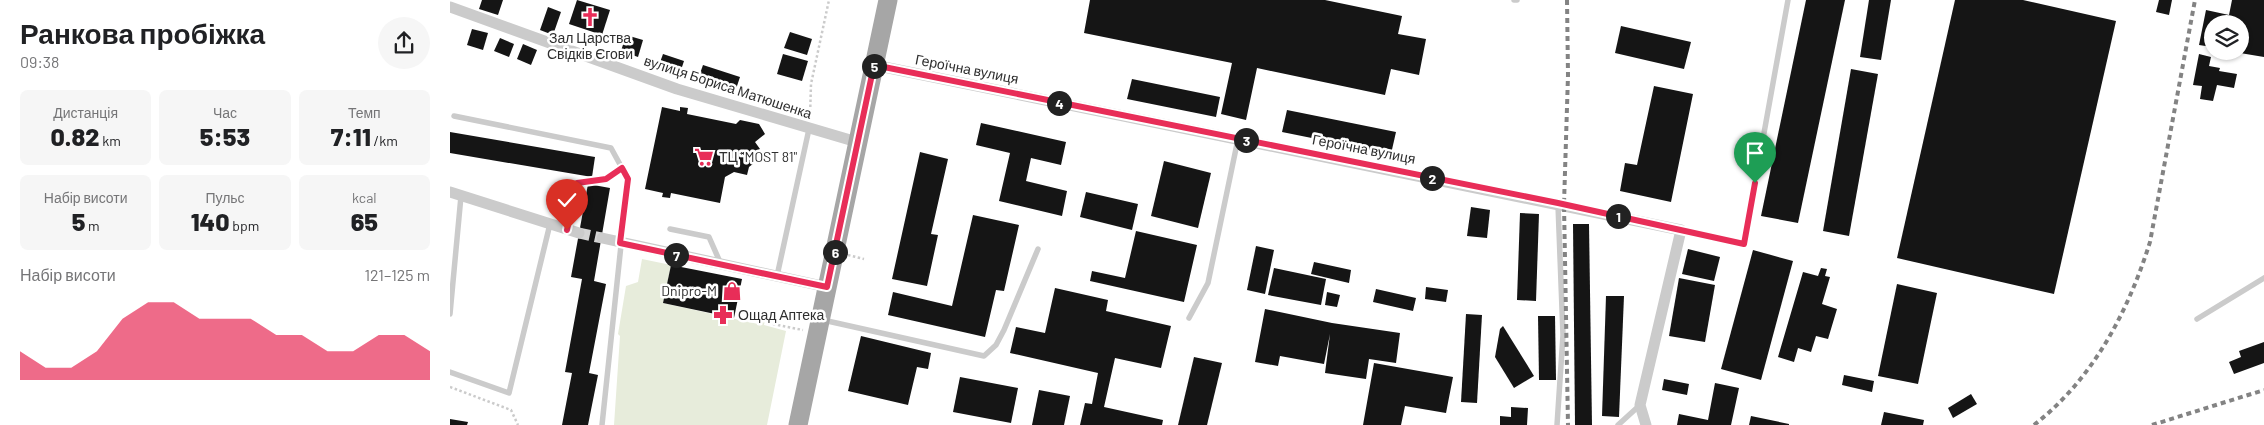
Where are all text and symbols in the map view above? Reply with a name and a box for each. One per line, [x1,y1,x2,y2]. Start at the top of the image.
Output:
church icon: Зал Царства Свідків Єгови [579,6,601,28]
map controls [2204,15,2249,60]
button: layers [2204,15,2249,60]
text: Ранкова пробіжка [20,16,265,50]
button: share [378,17,430,69]
place label: Зал Царства Свідків Єгови [547,29,633,62]
street label: Героїчна вулиця [914,50,1020,87]
street label: вулиця Бориса Матюшенка [642,51,814,122]
text: 09:38 [20,52,59,71]
pin: 5 [862,54,886,78]
text: 5 [871,58,878,75]
pin: 4 [1046,90,1072,116]
text: 4 [1055,95,1064,112]
text: Дистанція [53,104,118,121]
text: Час [213,104,237,121]
text: Темп [348,104,381,121]
text: 0.82 [51,121,99,151]
text: 5:53 [200,121,250,151]
text: 7:11 [331,121,371,151]
pin: 3 [1234,128,1258,152]
street label: Героїчна вулиця [1311,130,1417,167]
text: km [99,132,121,149]
text: /km [371,132,398,149]
text: 3 [1243,132,1250,149]
pin [1734,132,1776,183]
icon: arrive [1741,139,1769,167]
supermarket icon: ТЦ "MOST 81" [693,146,715,168]
place label: ТЦ "MOST 81" [719,148,798,165]
pin: 2 [1420,166,1444,190]
text: 2 [1429,170,1436,187]
pin [546,179,588,230]
icon: check [553,186,581,214]
text: Набір висоти [44,189,128,206]
text: Пульс [205,189,245,206]
text: kcal [352,189,377,206]
pin: 1 [1606,204,1630,228]
text: 5 [72,206,85,236]
text: 140 [191,206,230,236]
text: 65 [351,206,378,236]
text: 1 [1616,208,1621,225]
text: m [85,217,100,234]
text: bpm [230,217,259,234]
pin: 6 [822,240,848,264]
pin: 7 [664,242,688,268]
text: 6 [832,244,839,261]
text: 7 [673,247,680,264]
text: Набір висоти [20,265,116,284]
text: 121–125 m [364,265,430,284]
shop icon: Dnipro-M [721,280,743,302]
place label: Dnipro-M [661,282,717,299]
pharmacy icon: Ощад Аптека [712,304,734,326]
place label: Ощад Аптека [738,306,825,323]

